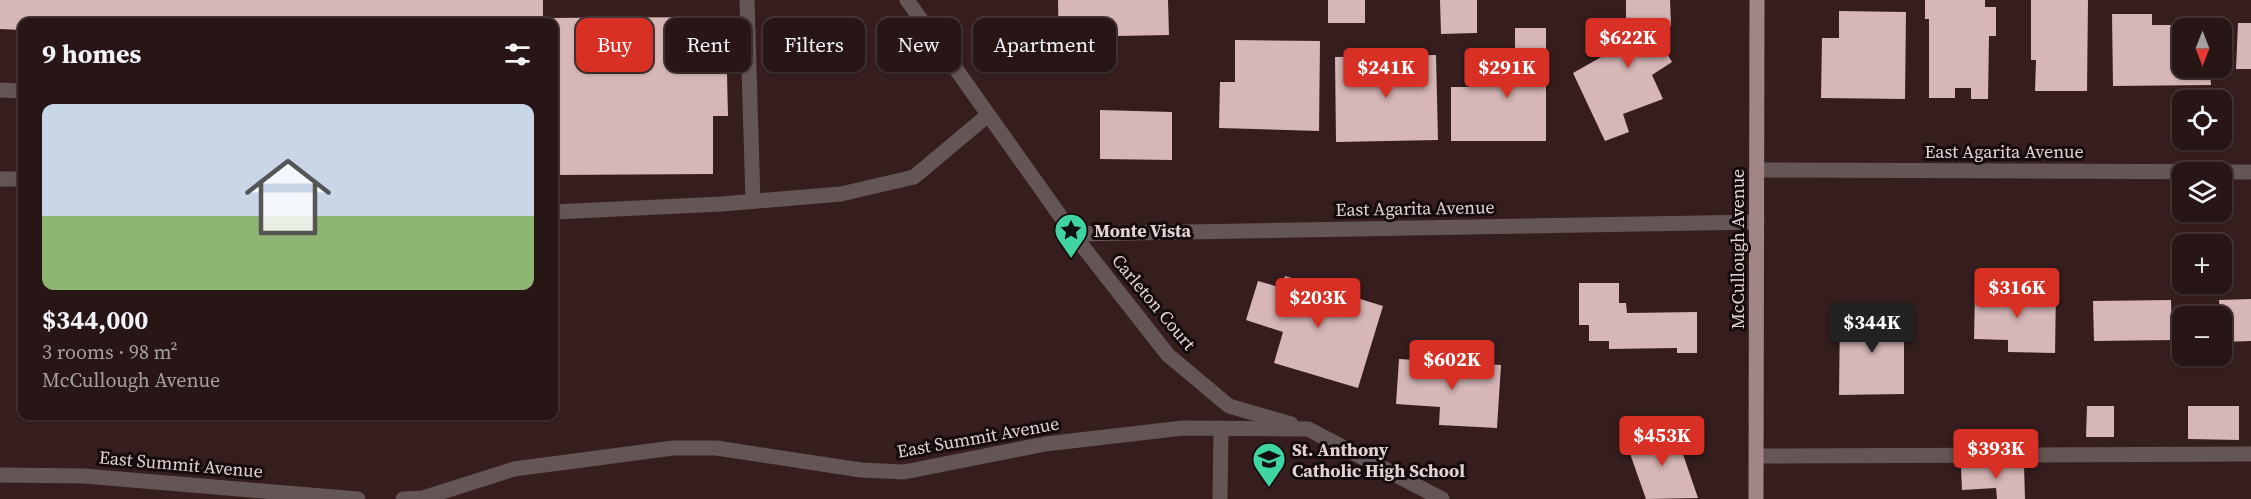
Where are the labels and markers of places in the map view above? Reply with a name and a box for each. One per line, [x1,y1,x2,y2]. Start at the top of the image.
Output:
pin: $622K [1586,18,1670,69]
pin: $241K [1344,48,1428,99]
pin: $291K [1465,48,1549,99]
place icon: Monte Vista [1053,212,1089,259]
place label: Monte Vista [1094,218,1192,243]
pin: $316K [1975,268,2059,319]
pin: $203K [1276,278,1360,329]
pin: $344K [1830,303,1914,354]
pin: $602K [1410,340,1494,391]
pin: $453K [1620,416,1704,467]
pin: $393K [1954,429,2038,480]
place label: St. Anthony Catholic High School [1292,437,1465,483]
school or university icon: St. Anthony Catholic High School [1251,441,1287,488]

